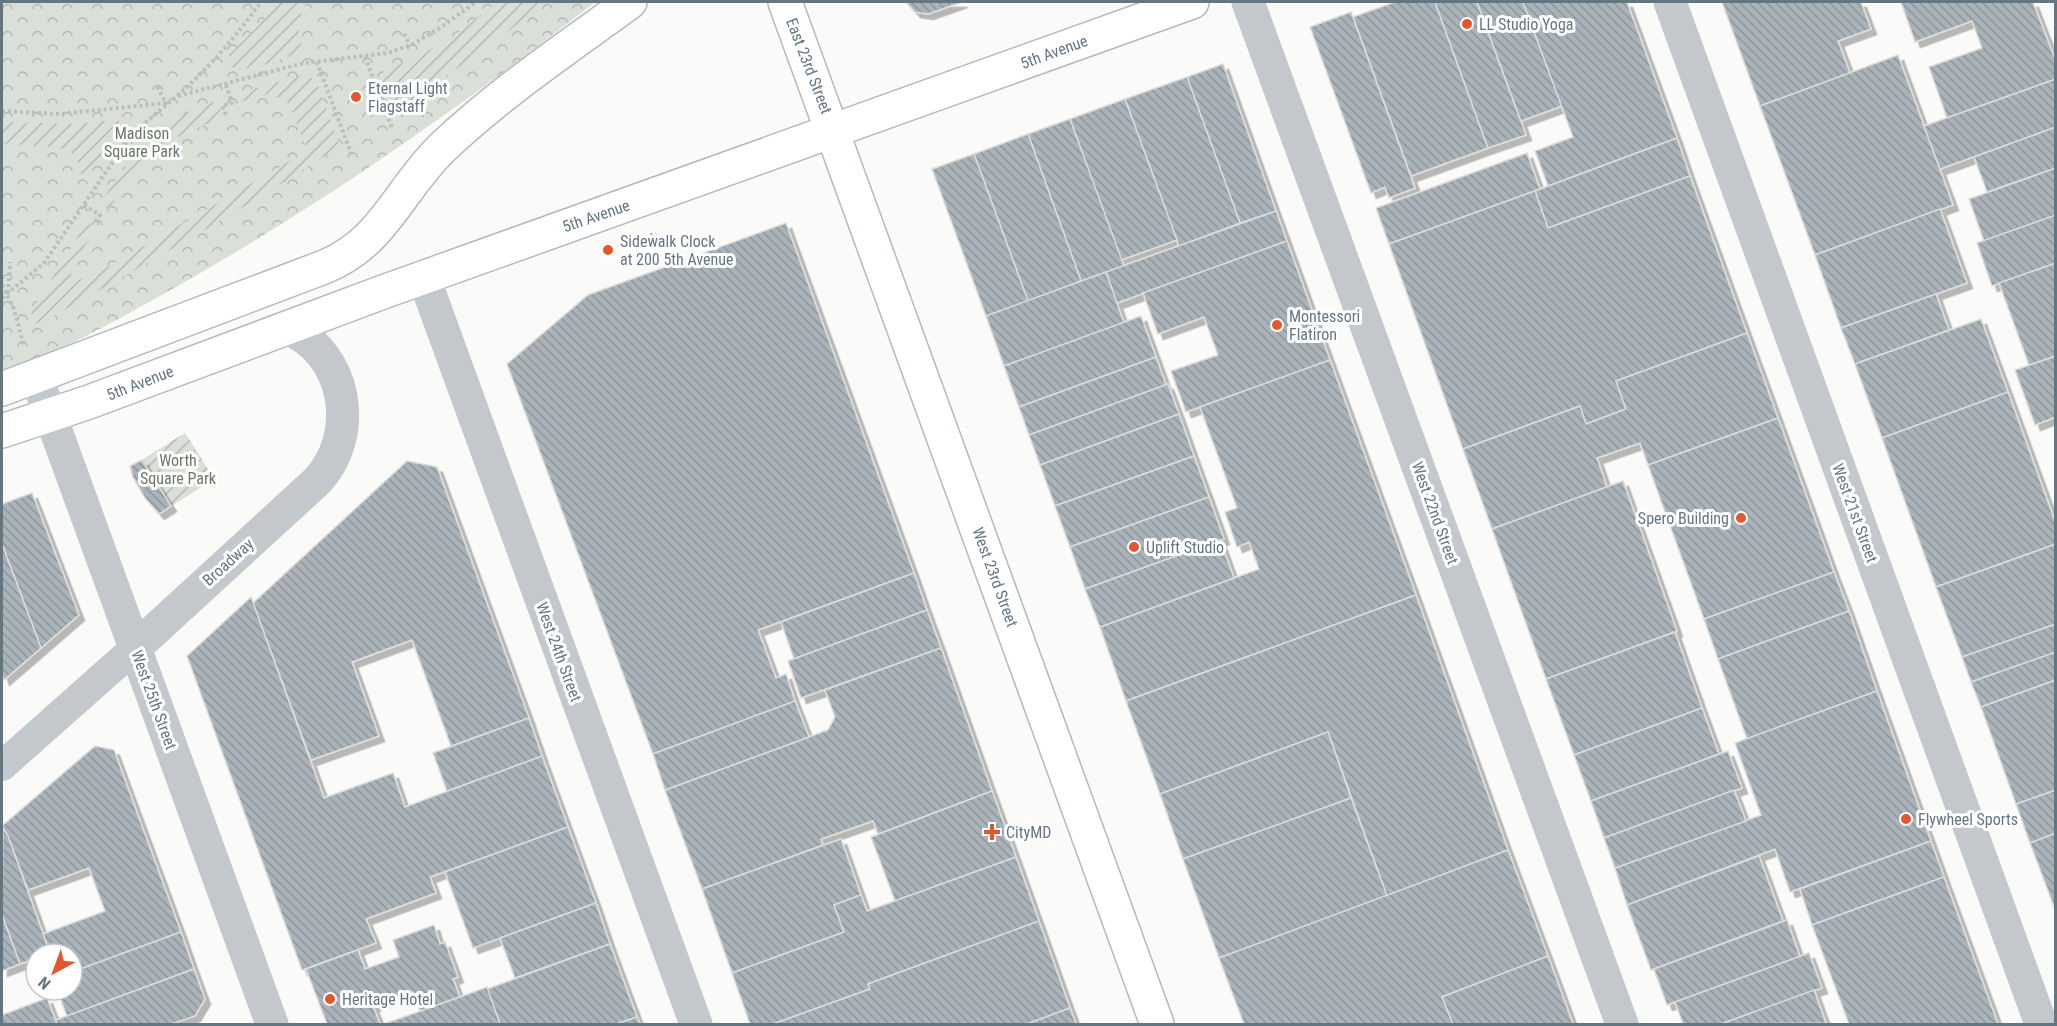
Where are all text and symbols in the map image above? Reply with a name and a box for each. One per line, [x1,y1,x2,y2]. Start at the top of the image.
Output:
street label: East 23rd Street [782,15,836,117]
place label: LL Studio Yoga [1479,15,1573,34]
marker: LL Studio Yoga [1460,17,1474,31]
street label: 5th Avenue [1018,31,1090,73]
place label: Eternal Light Flagstaff [368,79,448,116]
marker: Eternal Light Flagstaff [349,90,363,104]
park label: Madison Square Park [104,124,181,161]
street label: 5th Avenue [560,196,632,236]
place label: Sidewalk Clock at 200 5th Avenue [620,232,734,269]
marker: Sidewalk Clock at 200 5th Avenue [601,243,615,257]
place label: Montessori Flatiron [1289,307,1360,344]
marker: Montessori Flatiron [1270,318,1284,332]
street label: 5th Avenue [104,362,176,404]
park label: Worth Square Park [140,451,217,488]
street label: West 22nd Street [1408,459,1462,567]
street label: West 21st Street [1828,461,1882,565]
place label: Spero Building [1638,509,1729,528]
marker: Spero Building [1734,511,1748,525]
street label: West 23rd Street [968,525,1022,630]
street label: Broadway [199,534,258,590]
place label: Uplift Studio [1146,538,1224,557]
marker: Uplift Studio [1127,540,1141,554]
street label: West 24th Street [532,600,586,705]
street label: West 25th Street [127,648,181,753]
place label: Flywheel Sports [1918,810,2018,829]
marker: Flywheel Sports [1899,812,1913,826]
marker: CityMD [983,823,1001,841]
place label: CityMD [1006,823,1051,842]
north arrow [24,942,84,1002]
text: N [35,973,54,993]
place label: Heritage Hotel [342,990,433,1009]
marker: Heritage Hotel [323,992,337,1006]

